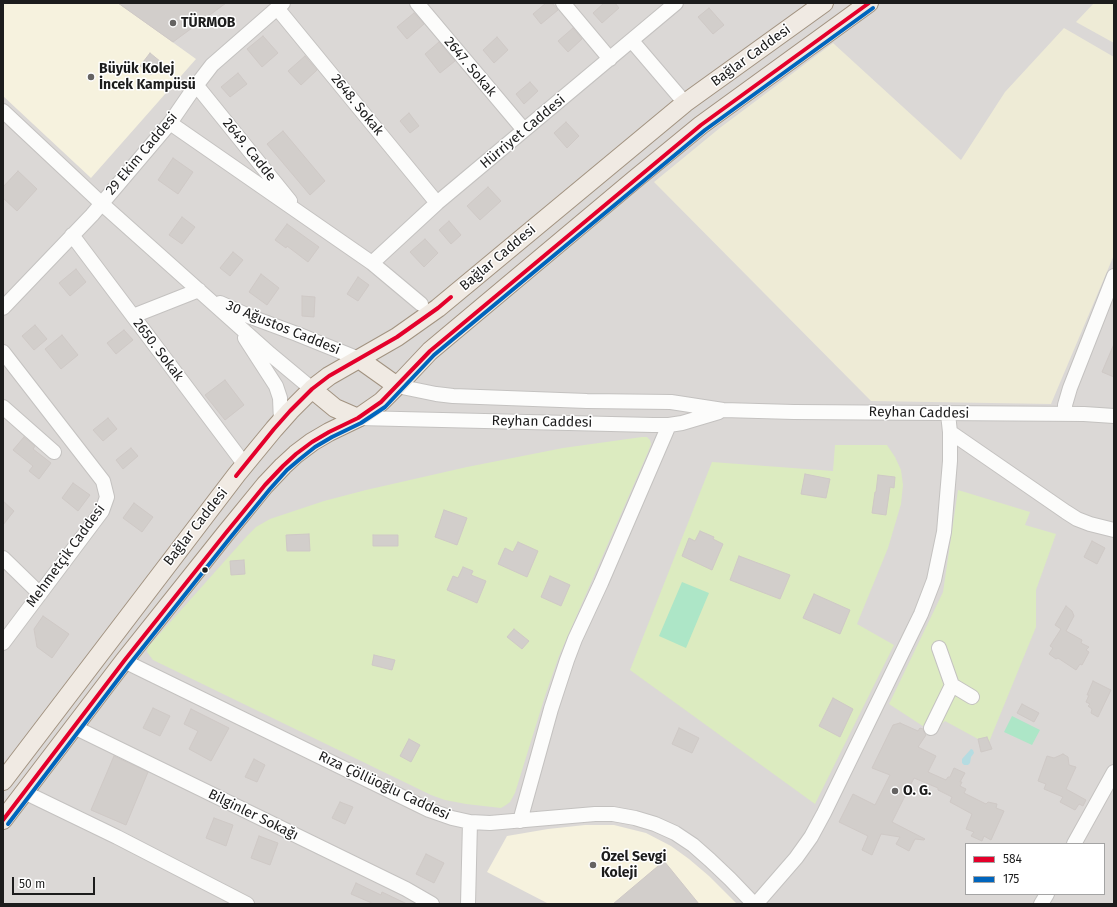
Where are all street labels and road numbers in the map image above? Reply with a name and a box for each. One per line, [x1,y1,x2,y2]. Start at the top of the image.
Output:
street label: Bağlar Caddesi [708,22,794,90]
street label: 2647. Sokak [440,34,500,100]
street label: 2648. Sokak [327,71,387,139]
street label: Hürriyet Caddesi [477,92,569,172]
street label: 29 Ekim Caddesi [103,109,181,199]
street label: 2649. Cadde [219,115,279,185]
street label: Bağlar Caddesi [457,221,539,295]
street label: 30 Ağustos Caddesi [223,297,343,359]
street label: 2650. Sokak [129,315,187,385]
street label: Reyhan Caddesi [869,404,969,422]
street label: Reyhan Caddesi [492,413,592,431]
street label: Bağlar Caddesi [160,485,232,569]
street label: Mehmetçik Caddesi [23,501,109,611]
street label: Rıza Çöllüoğlu Caddesi [315,748,453,824]
street label: Bilginler Sokağı [205,786,301,844]

